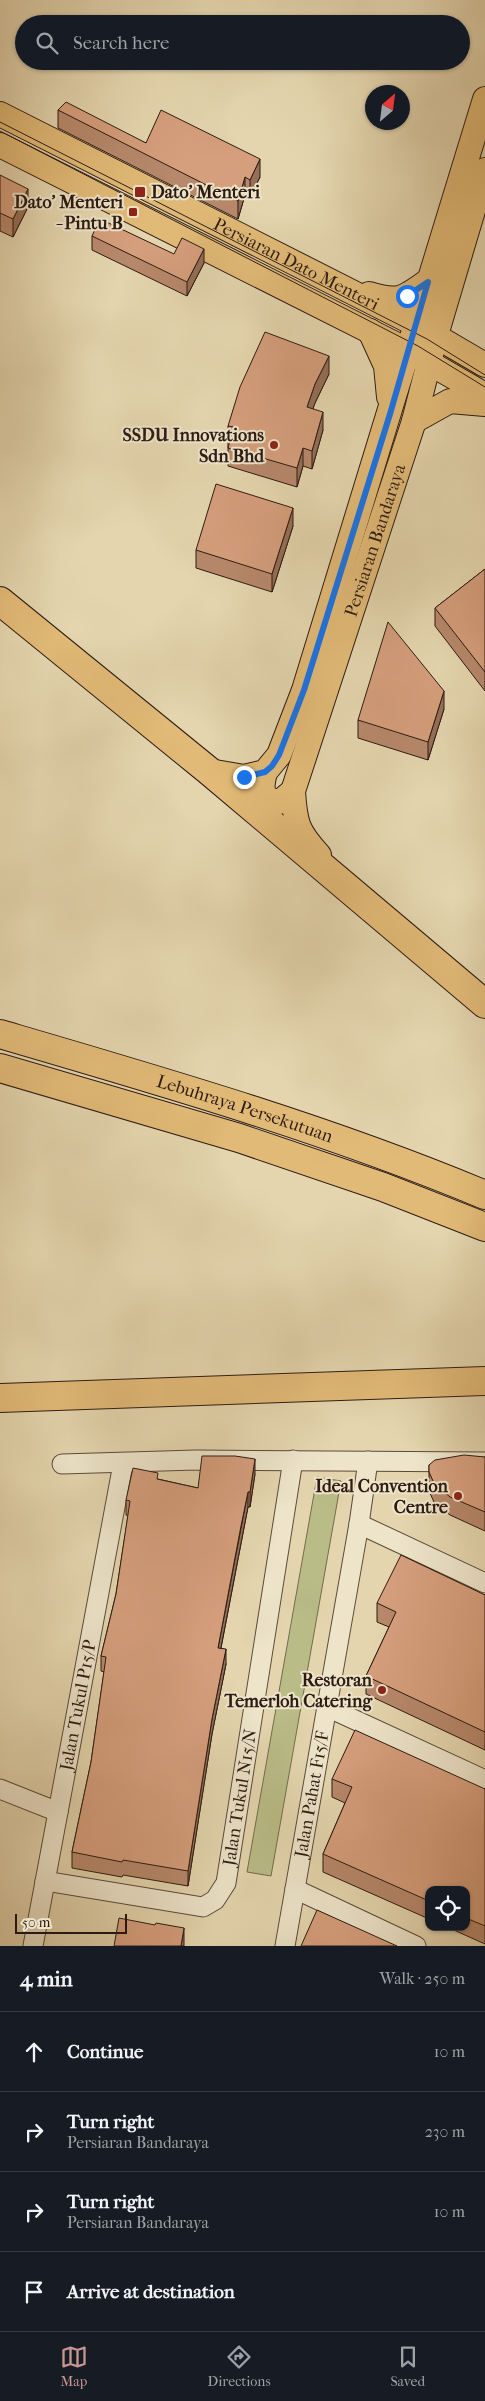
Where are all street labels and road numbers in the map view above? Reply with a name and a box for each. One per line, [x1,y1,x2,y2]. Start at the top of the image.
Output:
street label: Persiaran Dato Menteri [210,214,383,315]
street label: Persiaran Bandaraya [341,461,410,620]
street label: Lebuhraya Persekutuan [154,1071,336,1148]
street label: Jalan Tukul P15/P [56,1638,101,1774]
street label: Jalan Tukul N15/N [219,1727,261,1869]
street label: Jalan Pahat F15/F [290,1729,334,1861]

